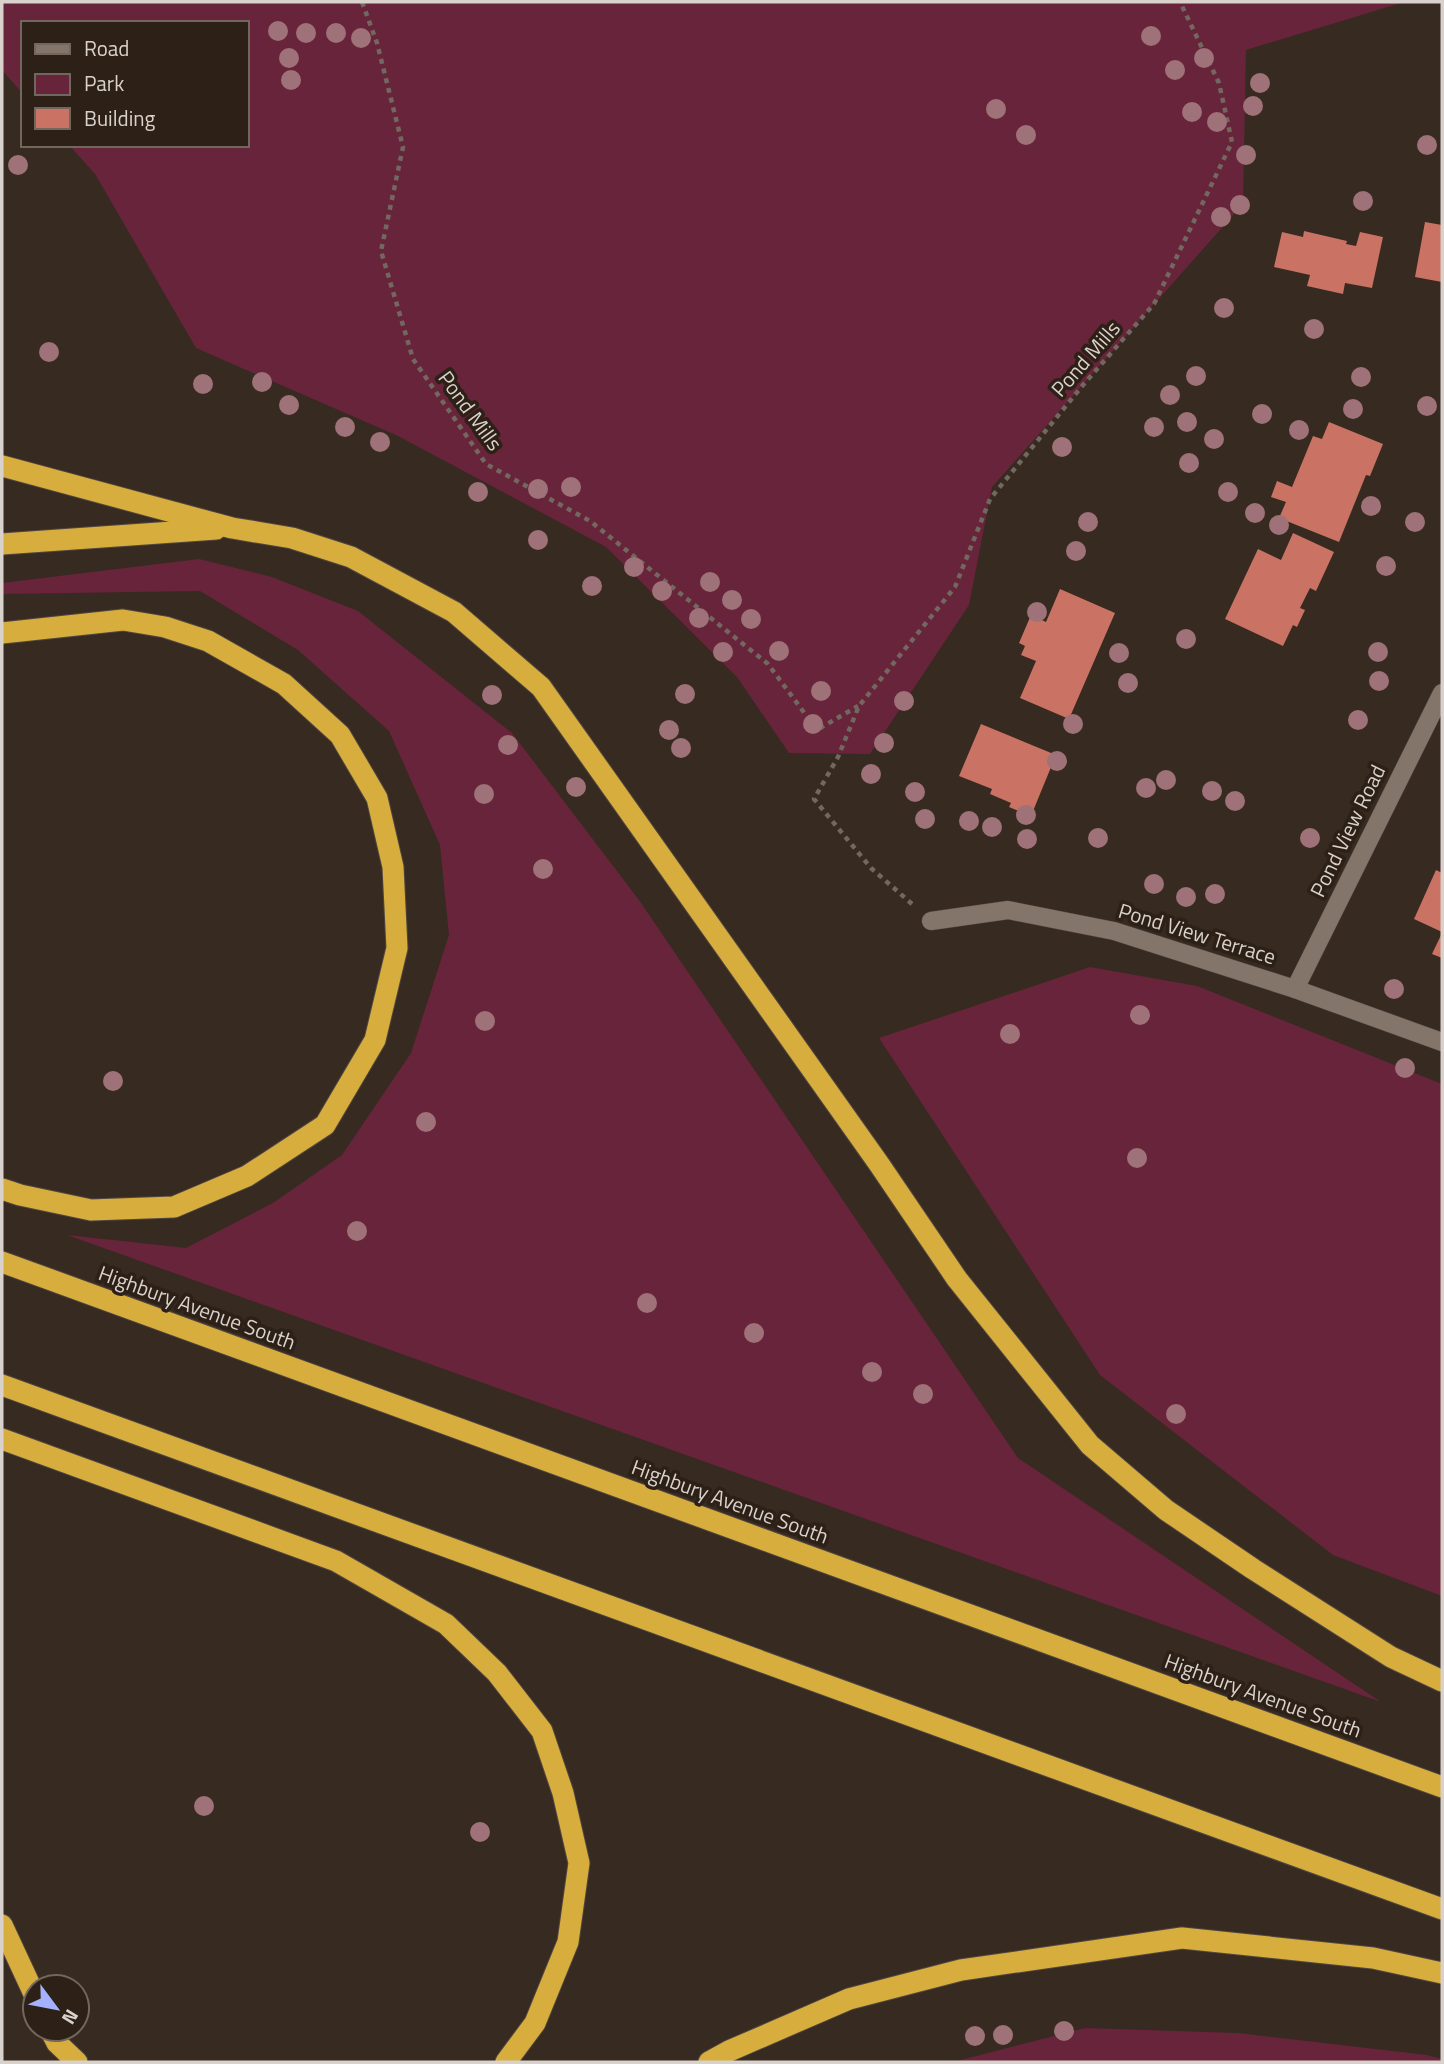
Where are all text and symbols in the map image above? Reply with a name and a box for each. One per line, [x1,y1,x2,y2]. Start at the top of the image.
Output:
legend [21,21,248,147]
text: Road [84,32,129,64]
text: Park [84,67,124,99]
text: Building [84,102,156,134]
street label: Pond Mills [1043,313,1128,404]
street label: Pond Mills [431,364,511,457]
street label: Pond View Road [1301,759,1393,902]
street label: Pond View Terrace [1115,894,1280,972]
street label: Highbury Avenue South [94,1257,300,1358]
street label: Highbury Avenue South [627,1451,833,1552]
street label: Highbury Avenue South [1160,1645,1366,1746]
north arrow [21,1973,91,2043]
text: N [55,2004,87,2031]

